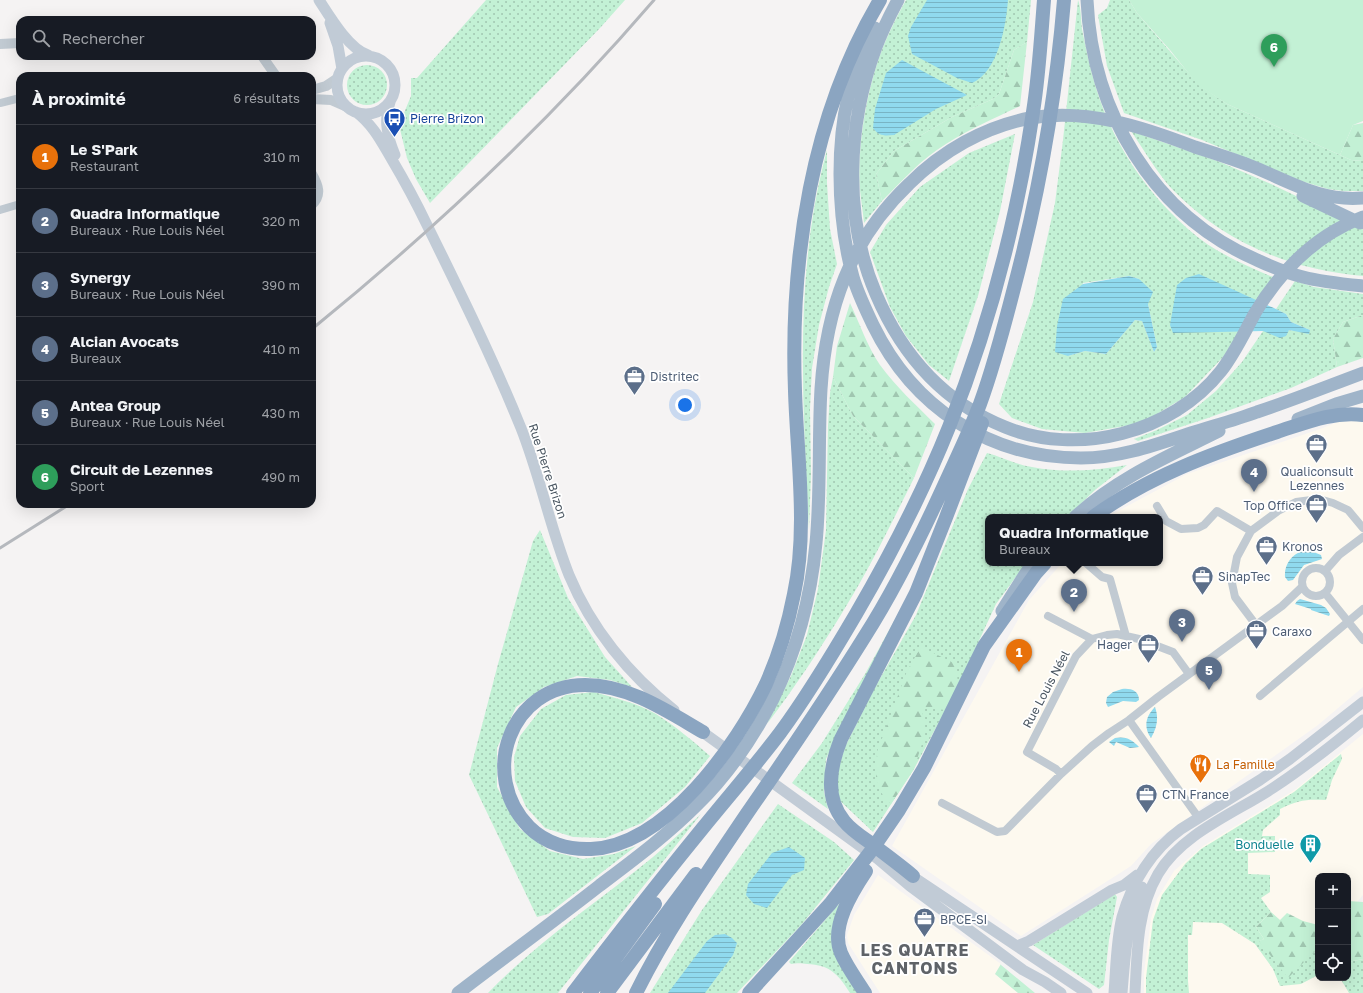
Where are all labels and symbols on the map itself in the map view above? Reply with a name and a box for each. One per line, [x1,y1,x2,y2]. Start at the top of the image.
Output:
pin: 6 [1261,34,1287,67]
bus stop icon: Pierre Brizon [381,105,407,138]
place label: Pierre Brizon [410,111,484,126]
office icon: Distritec [622,363,648,396]
place label: Distritec [650,369,699,384]
your location [675,395,695,415]
street label: Rue Pierre Brizon [526,422,570,520]
office icon: Qualiconsult Lezennes [1304,431,1330,464]
pin: 4 [1241,459,1267,492]
place label: Qualiconsult Lezennes [1280,464,1354,493]
office icon: Top Office [1304,492,1330,525]
place label: Top Office [1244,498,1302,513]
office icon: Kronos [1253,533,1279,566]
place label: Kronos [1282,539,1323,554]
office icon: SinapTec [1190,563,1216,596]
place label: SinapTec [1218,569,1271,584]
pin: 2 [1061,579,1087,612]
pin: 3 [1169,609,1195,642]
office icon: Caraxo [1243,618,1269,651]
place label: Caraxo [1272,624,1312,639]
office icon: Hager [1135,631,1161,664]
place label: Hager [1097,637,1132,652]
pin: 1 [1006,639,1032,672]
street label: Rue Louis Néel [1019,647,1073,730]
pin: 5 [1196,657,1222,690]
restaurant icon: La Famille [1187,751,1213,784]
place label: La Famille [1216,757,1275,772]
office icon: CTN France [1134,781,1160,814]
place label: CTN France [1162,787,1229,802]
building icon: Bonduelle [1297,831,1323,864]
place label: Bonduelle [1235,837,1294,852]
office icon: BPCE-SI [911,906,937,939]
place label: BPCE-SI [940,912,987,927]
district label: LES QUATRE CANTONS [860,940,970,978]

